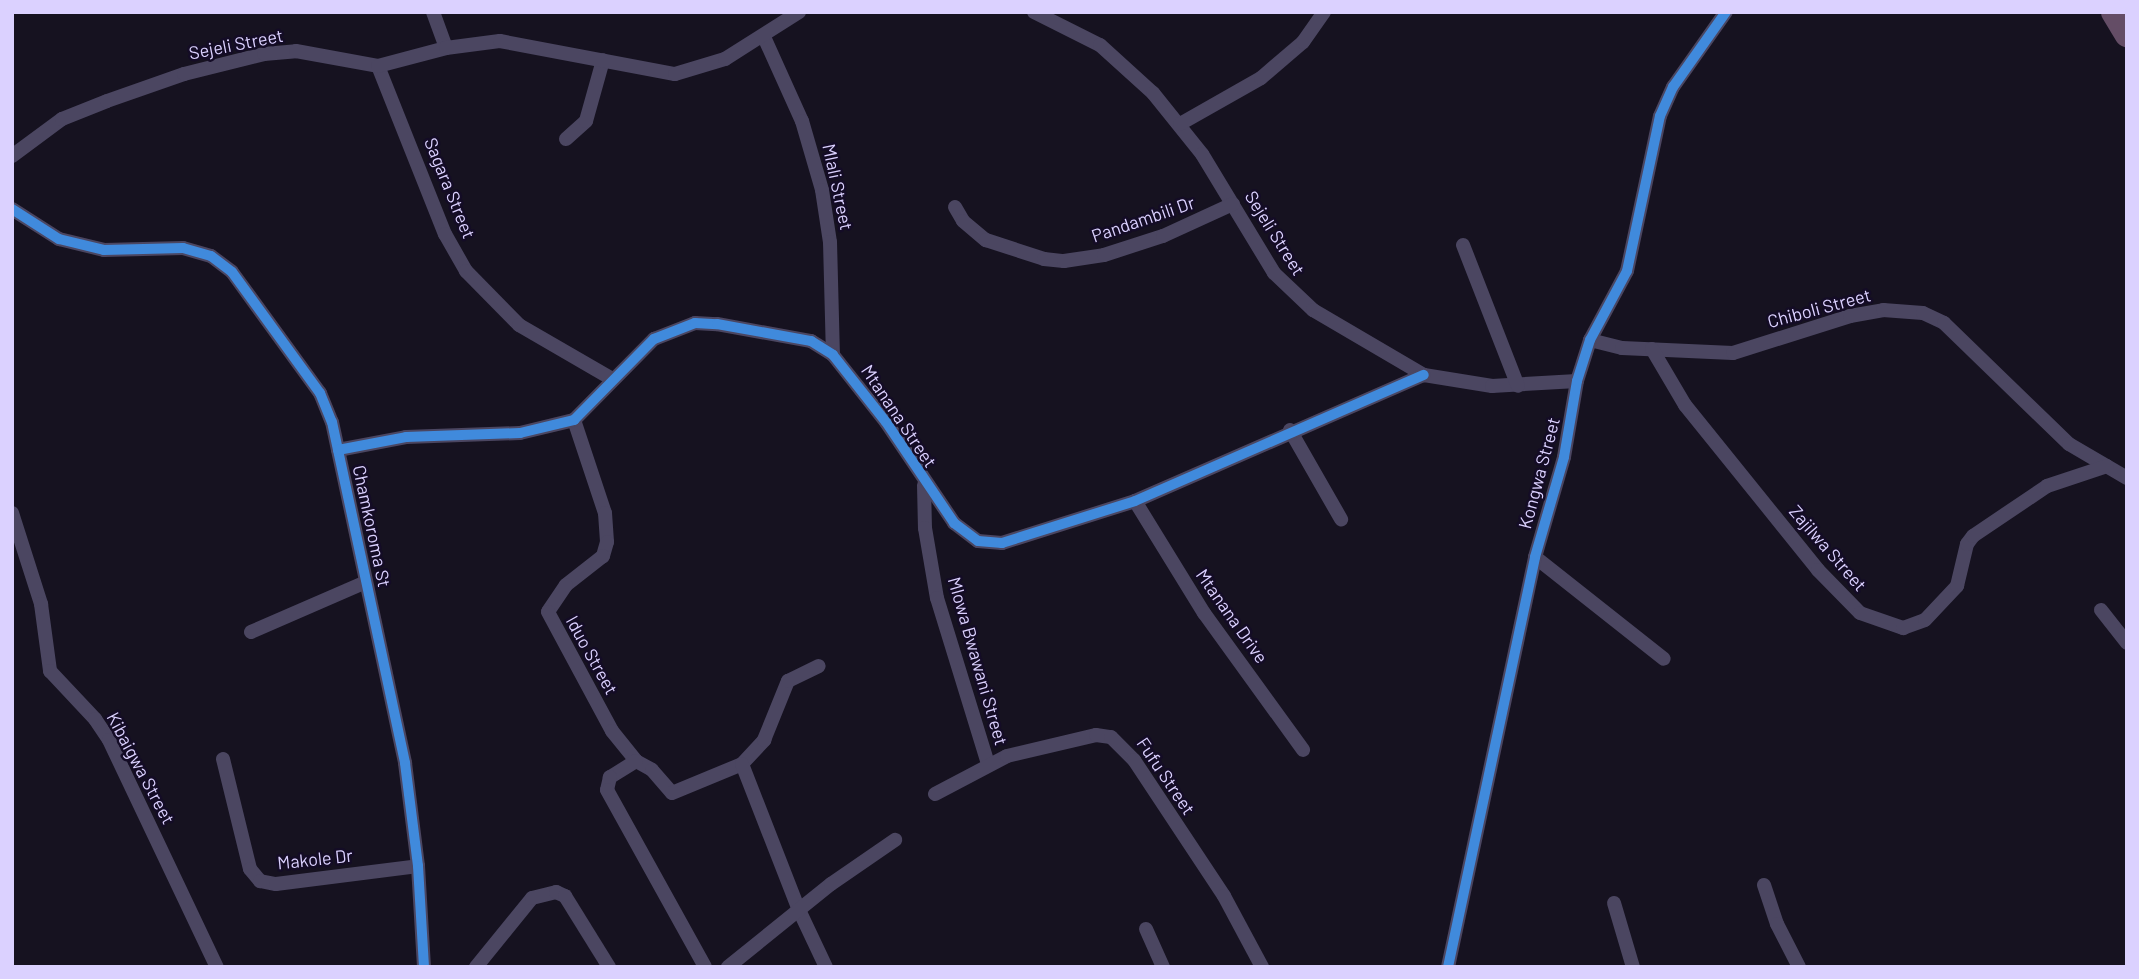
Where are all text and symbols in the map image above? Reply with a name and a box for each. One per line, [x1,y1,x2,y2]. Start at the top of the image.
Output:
street label: Sejeli Street [187,24,285,64]
street label: Sagara Street [420,134,480,242]
street label: Mlali Street [818,142,858,232]
street label: Sejeli Street [1241,187,1309,279]
street label: Pandambili Dr [1089,191,1197,247]
street label: Chiboli Street [1765,284,1873,332]
street label: Mtanana Street [857,361,941,471]
street label: Kongwa Street [1514,415,1564,531]
street label: Chamkoroma St [349,463,395,589]
street label: Zajilwa Street [1785,501,1871,595]
street label: Mtanana Drive [1192,565,1272,667]
street label: Mlowa Bwawani Street [944,574,1012,748]
street label: Iduo Street [562,612,622,698]
street label: Kibaigwa Street [102,708,180,828]
street label: Fufu Street [1132,733,1200,819]
street label: Makole Dr [276,844,354,874]

